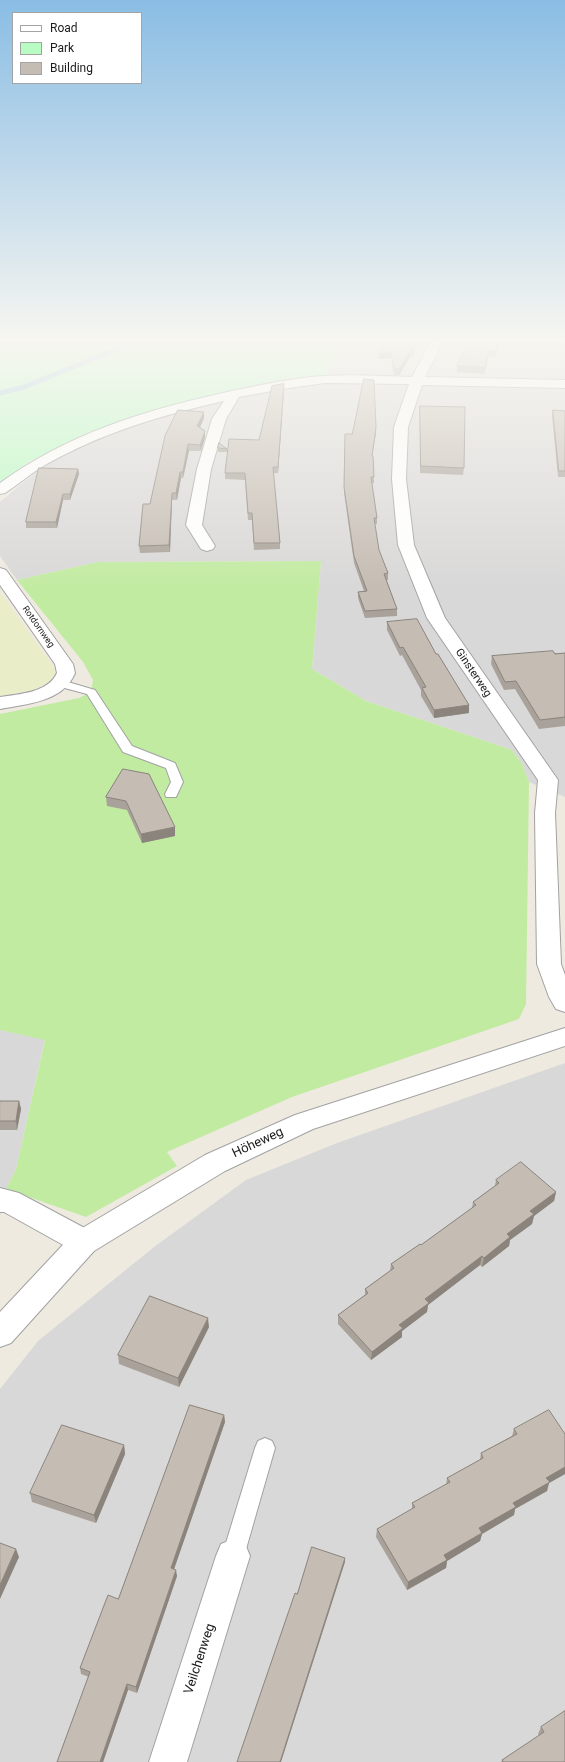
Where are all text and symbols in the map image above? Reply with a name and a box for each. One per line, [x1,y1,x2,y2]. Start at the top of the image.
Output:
legend [12,12,142,84]
text: Road [50,21,78,35]
text: Park [50,41,74,55]
text: Building [50,61,93,75]
street label: Rotdornweg [20,604,56,650]
street label: Ginsterweg [452,646,494,700]
street label: Höheweg [230,1124,286,1162]
street label: Veilchenweg [181,1622,219,1696]

